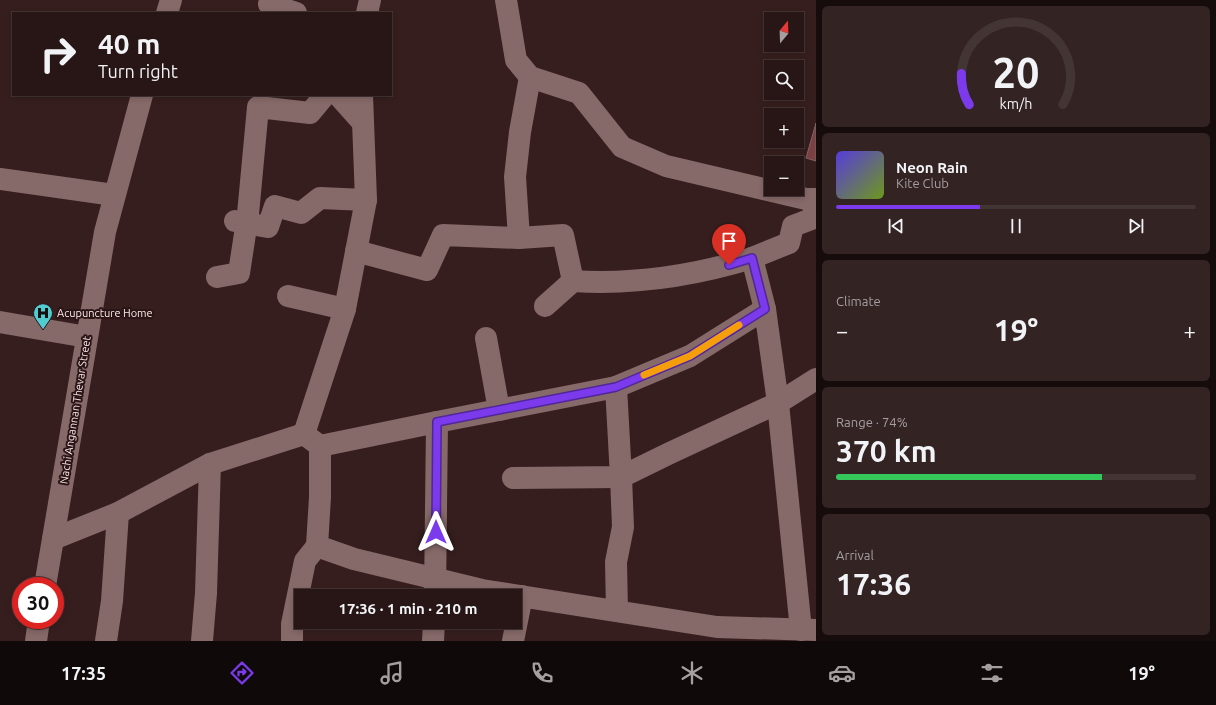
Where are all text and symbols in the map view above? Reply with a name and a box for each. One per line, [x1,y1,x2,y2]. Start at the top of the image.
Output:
north arrow [764,12,804,52]
map controls [764,12,804,196]
icon: right [32,28,84,80]
text: 40 m [98,28,160,59]
text: 20 [993,48,1039,95]
button: search [764,60,804,100]
text: Turn right [98,61,178,81]
text: km/h [1000,95,1032,111]
button: + [764,108,804,148]
button: − [764,156,804,196]
text: Neon Rain [896,159,968,176]
text: Kite Club [896,176,949,190]
icon: previous [885,215,907,237]
icon: pause [1005,215,1027,237]
icon: next [1125,215,1147,237]
pin [712,224,746,265]
icon: arrive [718,230,740,252]
text: Climate [836,294,881,308]
hospital icon: Acupuncture Home [32,302,54,330]
place label: Acupuncture Home [57,307,153,319]
text: 19° [994,313,1038,347]
text: − [836,318,848,343]
text: + [1184,318,1196,343]
street label: Nachi Angannan Thevar Street [57,335,93,485]
text: Range · 74% [836,415,908,429]
text: 370 km [836,434,937,468]
position arrow [415,511,457,553]
text: Arrival [836,548,874,562]
text: 17:36 [836,567,911,601]
speed limit sign: 30 [12,577,64,629]
text: 17:36 · 1 min · 210 m [339,600,477,617]
icon: directions [228,659,256,687]
icon: music [378,659,406,687]
icon: phone [528,659,556,687]
icon: climate [678,659,706,687]
icon: car [828,659,856,687]
icon: filters [978,659,1006,687]
text: 17:35 [61,663,106,683]
text: 19° [1128,663,1155,683]

